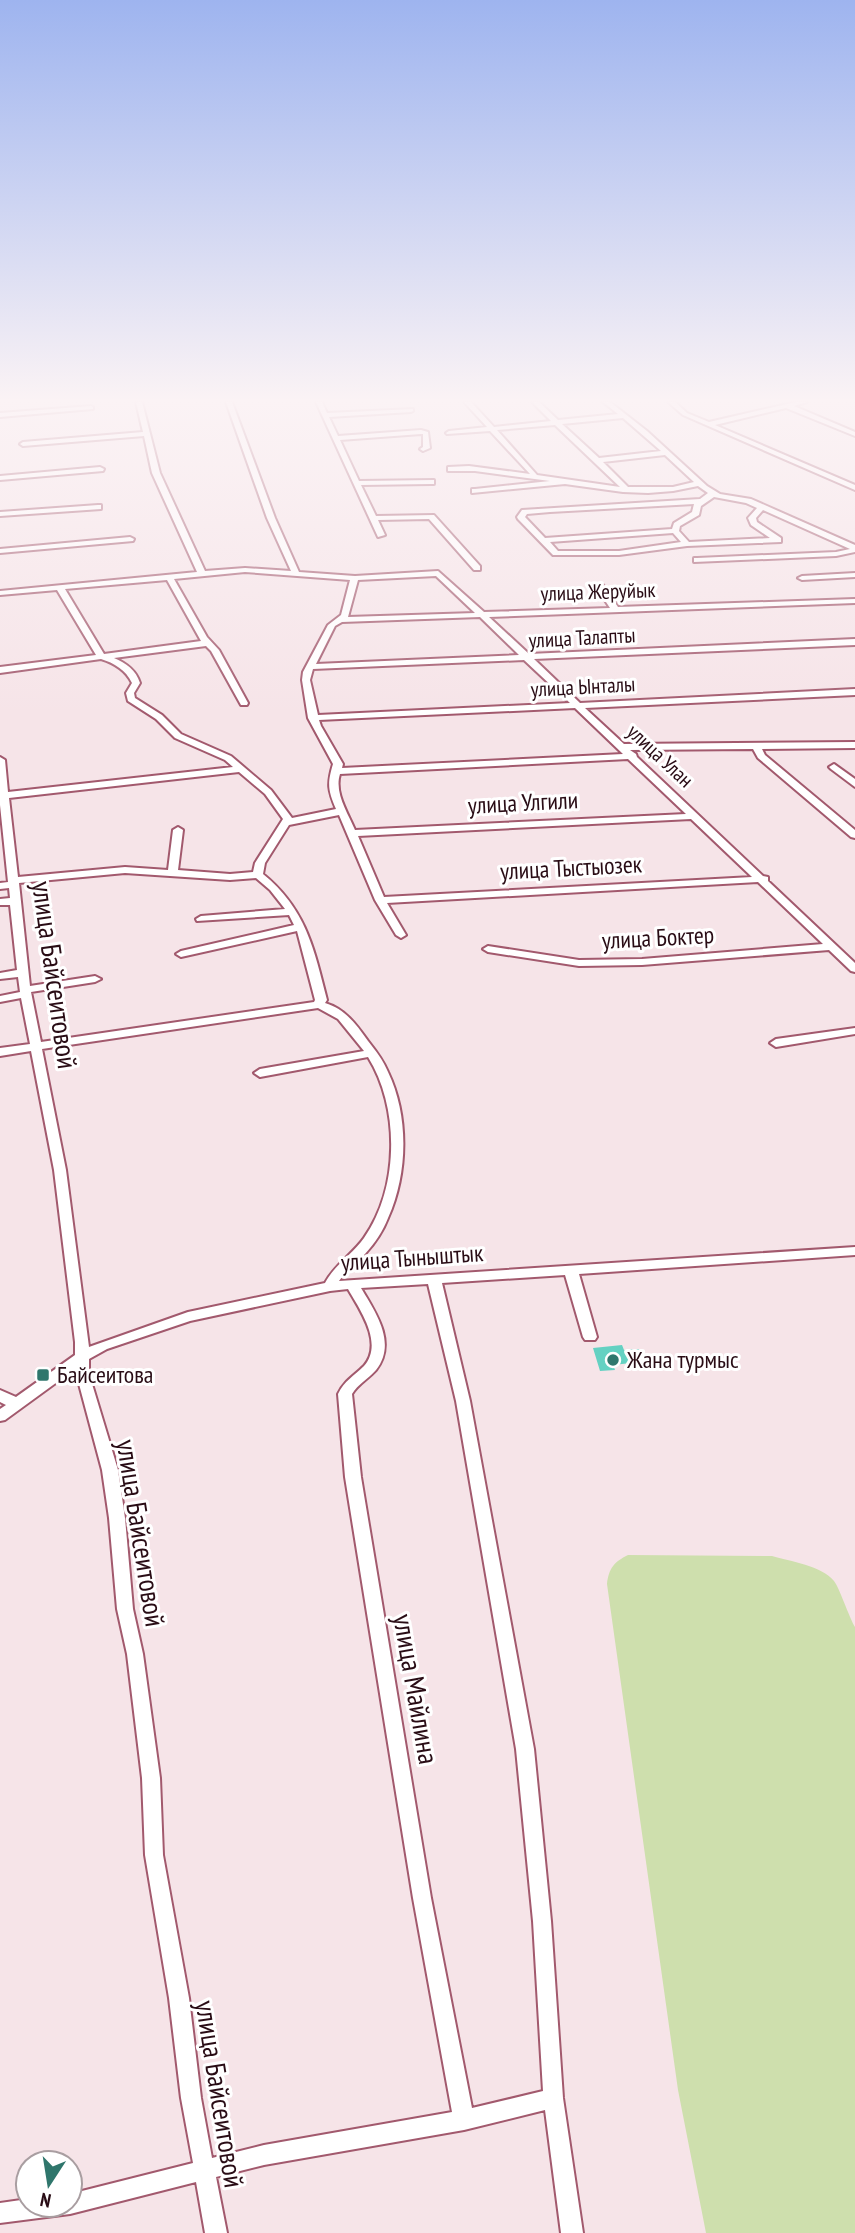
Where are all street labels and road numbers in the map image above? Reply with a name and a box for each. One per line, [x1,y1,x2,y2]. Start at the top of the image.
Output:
street label: улица Жеруйык [540,576,656,607]
street label: улица Талапты [528,621,636,654]
street label: улица Ынталы [530,670,636,703]
street label: улица Улан [622,718,699,793]
street label: улица Улгили [467,784,579,821]
street label: улица Тыстыозек [499,848,643,887]
street label: улица Байсеитовой [24,879,87,1071]
street label: улица Боктер [601,919,715,956]
street label: улица Тыныштык [340,1237,485,1278]
street label: улица Байсеитовой [108,1437,175,1629]
street label: улица Майлина [385,1611,448,1767]
street label: улица Байсеитовой [187,1998,254,2190]

